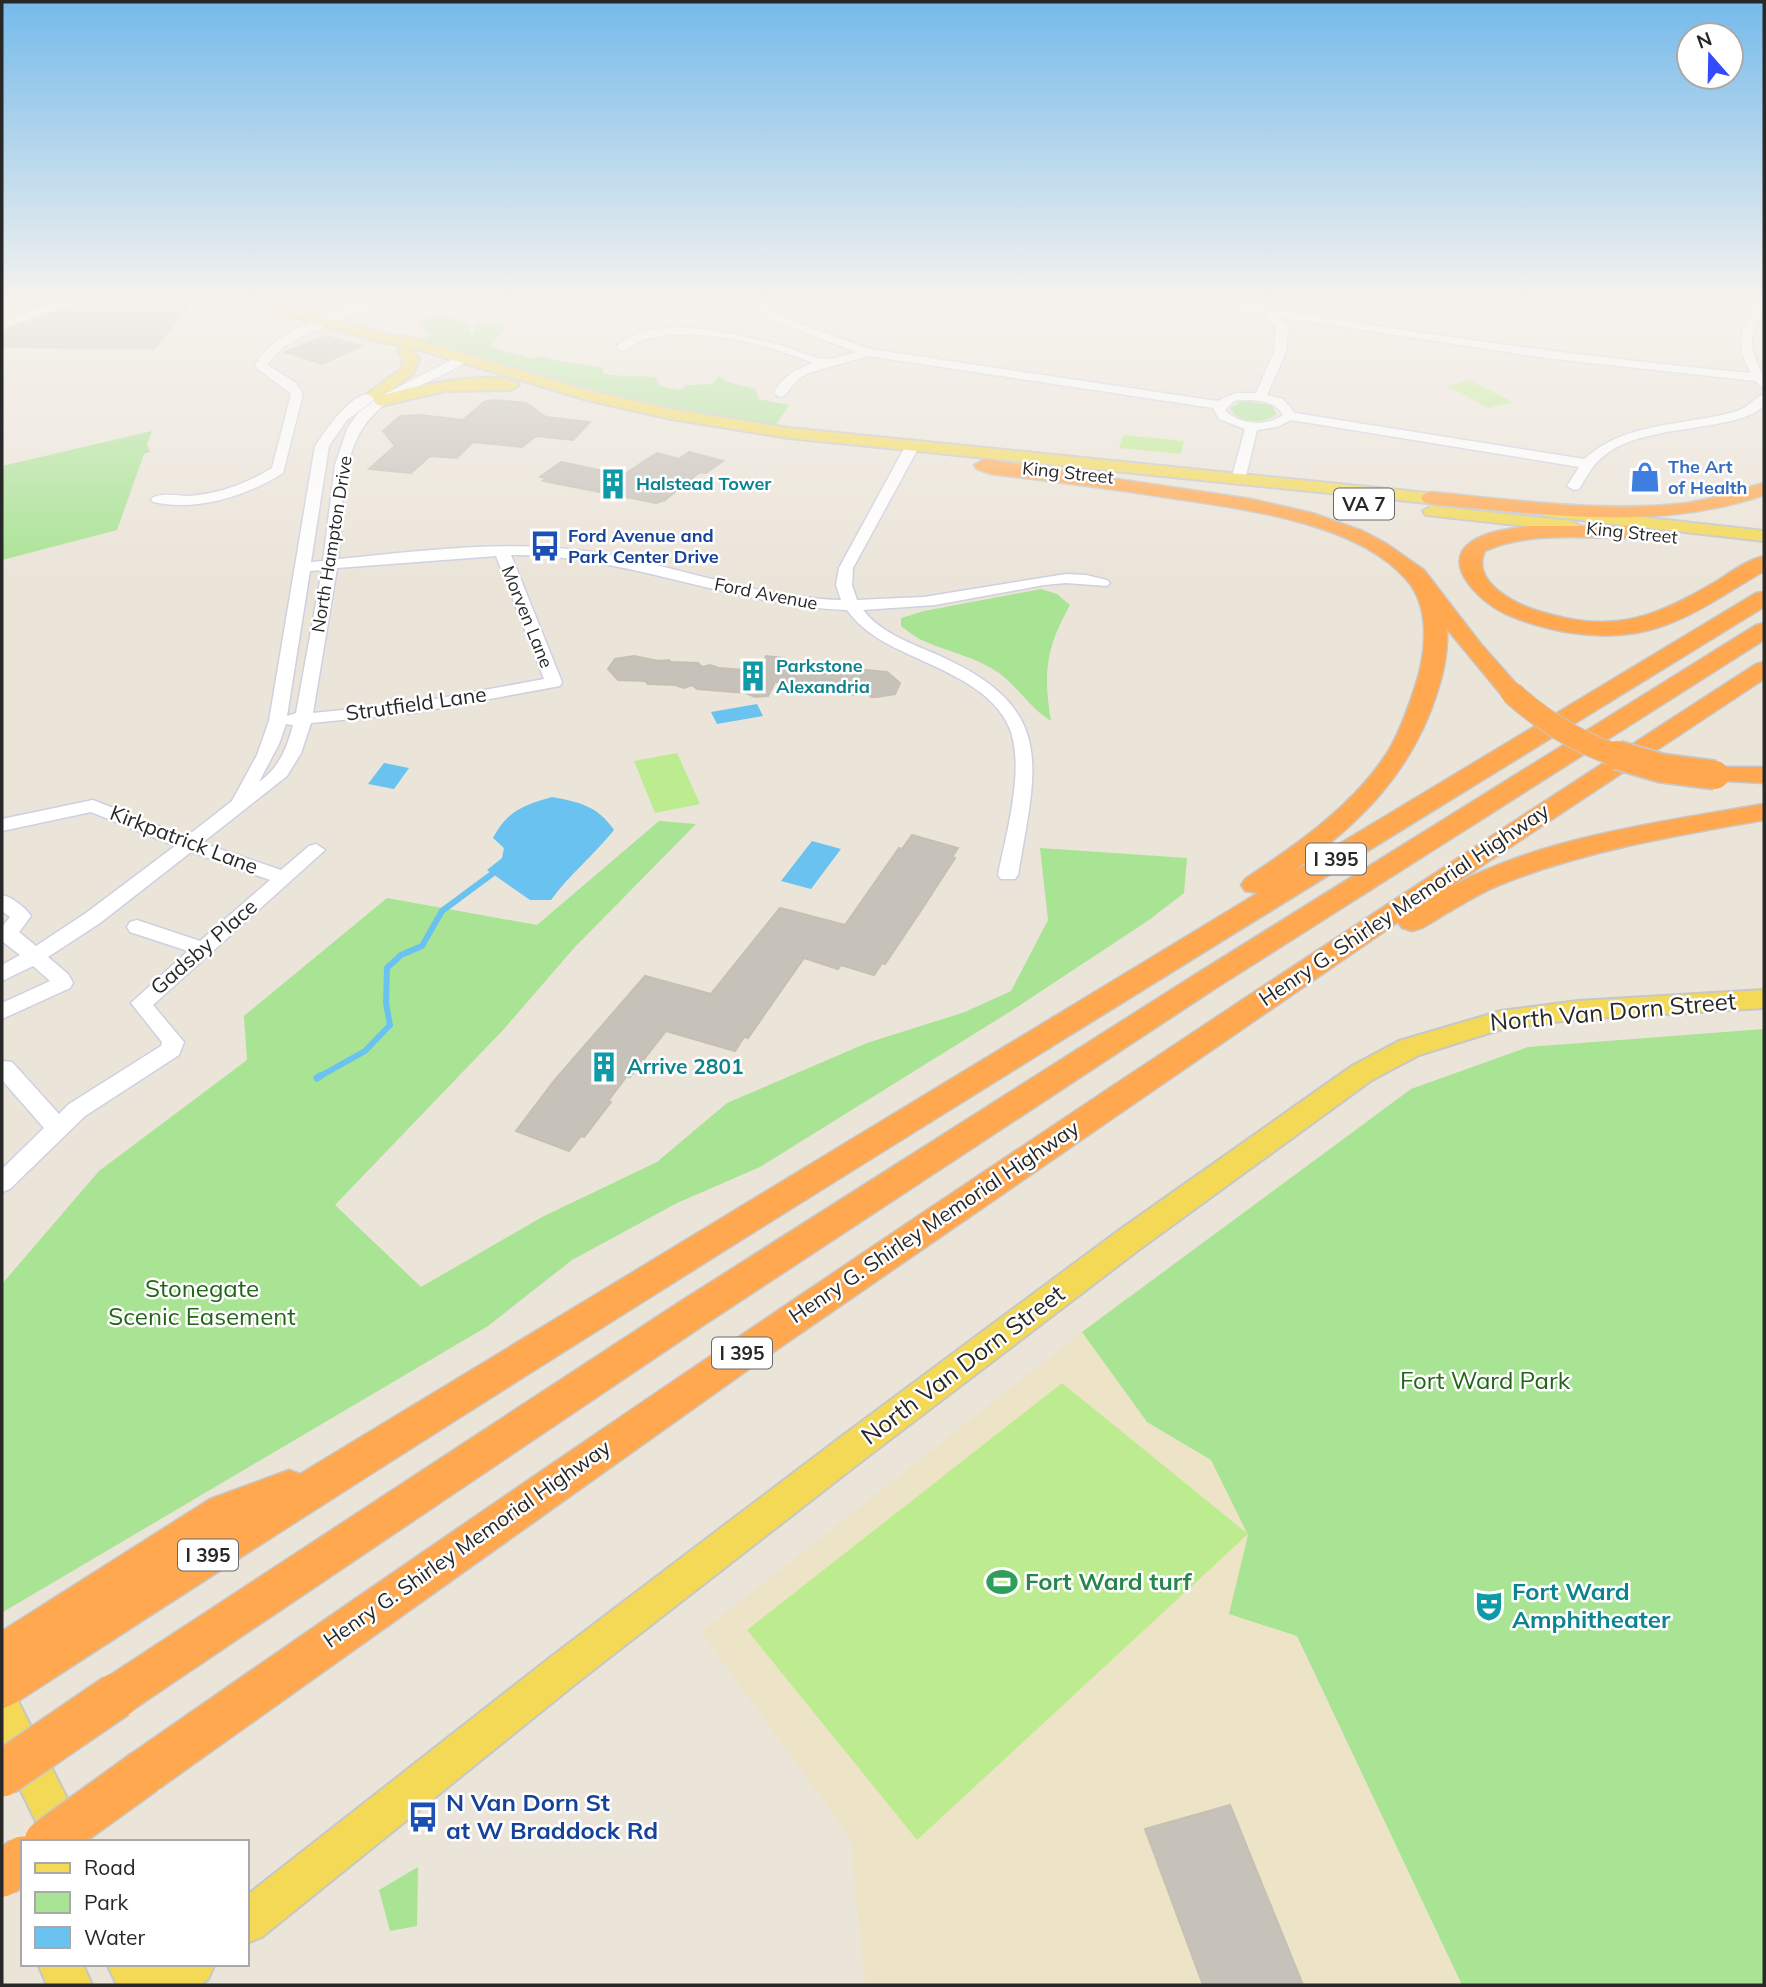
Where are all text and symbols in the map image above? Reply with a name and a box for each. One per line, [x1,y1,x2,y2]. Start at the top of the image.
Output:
north arrow [1675,21,1745,91]
text: N [1693,26,1715,54]
street label: North Hampton Drive [306,454,357,634]
place label: The Art of Health [1668,455,1747,499]
street label: King Street [1021,456,1115,489]
shop icon: The Art of Health [1628,460,1662,494]
building icon: Halstead Tower [596,467,630,501]
place label: Halstead Tower [636,472,772,495]
road number: VA 7 [1334,489,1394,520]
street label: King Street [1585,516,1679,549]
place label: Ford Avenue and Park Center Drive [568,524,719,568]
bus stop icon: Ford Avenue and Park Center Drive [528,529,562,563]
street label: Morven Lane [497,562,558,671]
street label: Ford Avenue [713,572,820,615]
place label: Parkstone Alexandria [776,654,870,698]
building icon: Parkstone Alexandria [736,659,770,693]
street label: Strutfield Lane [344,680,488,726]
street label: Henry G. Shirley Memorial Highway [1253,797,1553,1011]
street label: Kirkpatrick Lane [107,799,262,879]
road number: I 395 [1306,844,1366,874]
street label: Gadsby Place [145,893,262,1000]
street label: North Van Dorn Street [1489,985,1737,1037]
building icon: Arrive 2801 [587,1050,621,1084]
place label: Arrive 2801 [627,1053,744,1079]
street label: Henry G. Shirley Memorial Highway [783,1114,1083,1328]
park label: Stonegate Scenic Easement [108,1273,296,1331]
street label: North Van Dorn Street [855,1278,1070,1450]
road number: I 395 [712,1338,772,1368]
park label: Fort Ward Park [1400,1365,1571,1395]
street label: Henry G. Shirley Memorial Highway [318,1434,615,1653]
road number: I 395 [178,1540,238,1570]
sports icon: Fort Ward turf [985,1565,1019,1599]
place label: Fort Ward turf [1025,1566,1193,1596]
place label: Fort Ward Amphitheater [1512,1576,1671,1634]
theatre icon: Fort Ward Amphitheater [1472,1589,1506,1623]
place label: N Van Dorn St at W Braddock Rd [446,1787,658,1845]
bus stop icon: N Van Dorn St at W Braddock Rd [406,1800,440,1834]
legend [21,1840,248,1966]
text: Road [84,1854,135,1880]
text: Park [84,1889,128,1915]
text: Water [84,1924,145,1950]

